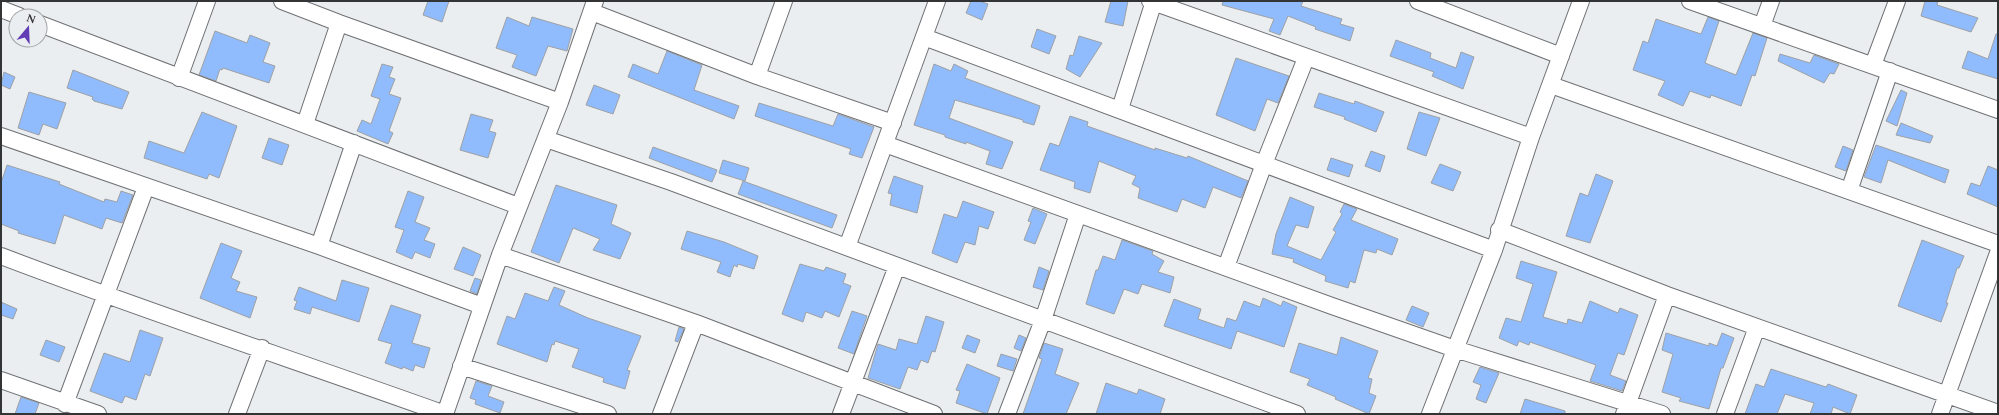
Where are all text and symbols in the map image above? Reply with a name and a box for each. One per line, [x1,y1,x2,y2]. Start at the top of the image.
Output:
north arrow [8,8,48,48]
text: N [24,10,38,29]

